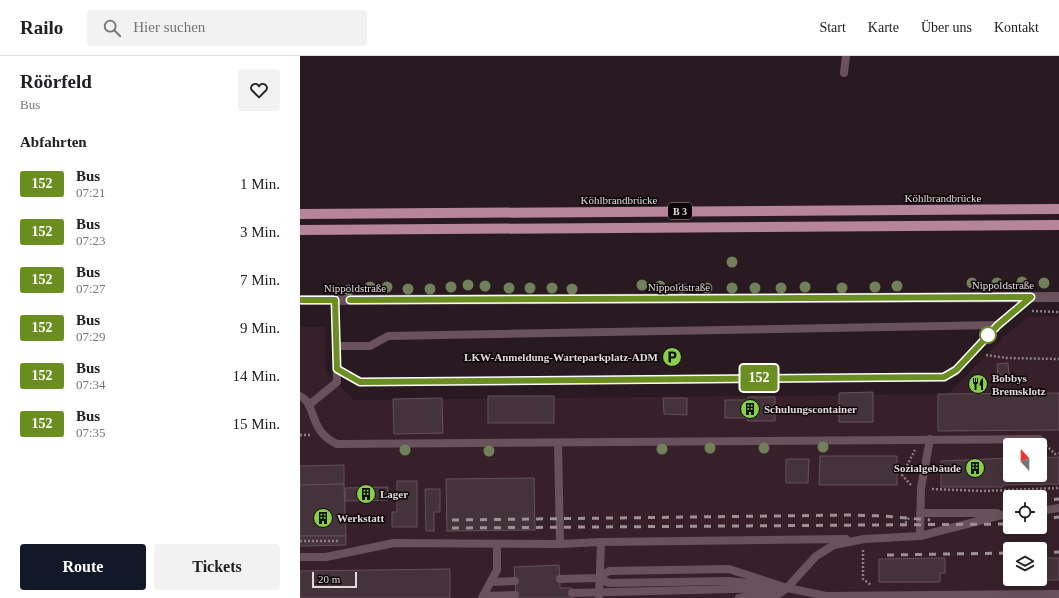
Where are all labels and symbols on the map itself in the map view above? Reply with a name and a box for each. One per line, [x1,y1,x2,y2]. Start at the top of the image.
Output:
street label: Köhlbrandbrücke [905,192,982,204]
street label: Köhlbrandbrücke [581,194,658,206]
road number: B 3 [668,203,692,219]
street label: Nippoldstraße [972,279,1034,291]
street label: Nippoldstraße [648,281,710,293]
street label: Nippoldstraße [324,282,386,294]
unlabelled marker [979,326,997,344]
parking icon: LKW-Anmeldung-Warteparkplatz-ADM [661,346,683,368]
place label: LKW-Anmeldung-Warteparkplatz-ADM [464,351,659,363]
line badge: 152 [736,365,782,391]
place label: Bobbys Bremsklotz [992,372,1046,397]
restaurant icon: Bobbys Bremsklotz [967,373,989,395]
building icon: Schulungscontainer [739,398,761,420]
place label: Schulungscontainer [764,403,857,415]
north arrow [1003,438,1047,482]
building icon: Sozialgebäude [964,457,986,479]
place label: Sozialgebäude [894,462,961,474]
building icon: Lager [355,483,377,505]
place label: Lager [380,488,408,500]
building icon: Werkstatt [312,507,334,529]
place label: Werkstatt [337,512,384,524]
scale bar [312,570,357,589]

